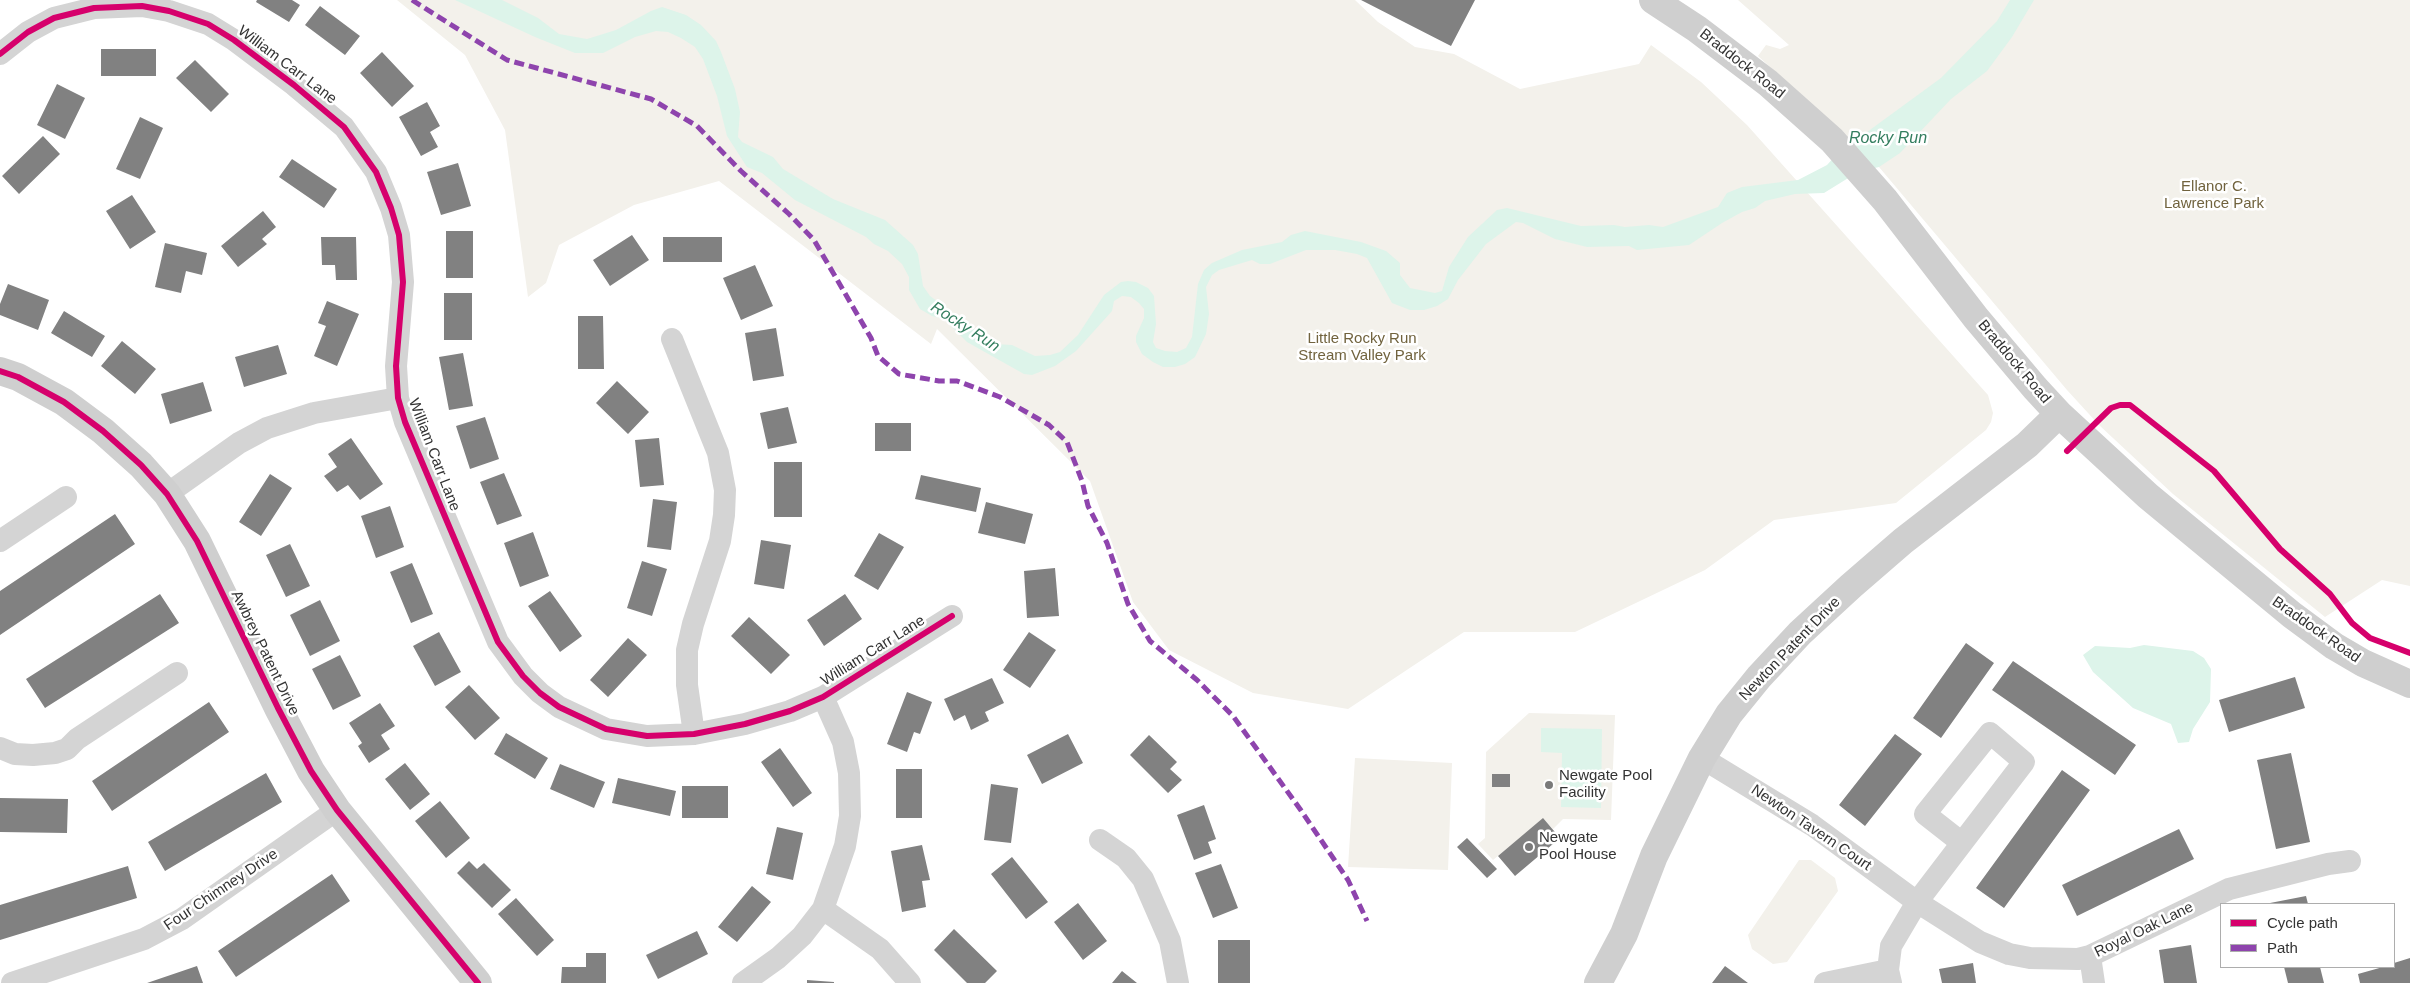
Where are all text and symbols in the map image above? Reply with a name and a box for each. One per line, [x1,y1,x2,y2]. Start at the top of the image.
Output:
street label: William Carr Lane [234,22,340,108]
street label: Braddock Road [1696,25,1788,103]
water label: Rocky Run [1849,129,1927,149]
park label: Ellanor C. Lawrence Park [2164,178,2264,213]
water label: Rocky Run [927,298,1003,356]
street label: Braddock Road [1974,317,2054,407]
park label: Little Rocky Run Stream Valley Park [1298,330,1426,365]
street label: William Carr Lane [404,396,464,514]
street label: Awbrey Patent Drive [227,588,303,718]
street label: Newton Patent Drive [1736,593,1844,705]
street label: Braddock Road [2268,593,2364,667]
street label: William Carr Lane [818,612,928,690]
place label: Newgate Pool Facility [1559,767,1652,802]
marker: Newgate Pool Facility [1543,779,1555,791]
street label: Newton Tavern Court [1748,781,1874,875]
place label: Newgate Pool House [1539,829,1617,864]
marker: Newgate Pool House [1523,841,1535,853]
street label: Four Chimney Drive [161,845,281,935]
street label: Royal Oak Lane [2092,898,2196,962]
legend [2220,903,2395,968]
text: Cycle path [2267,914,2338,931]
text: Path [2267,939,2298,956]

